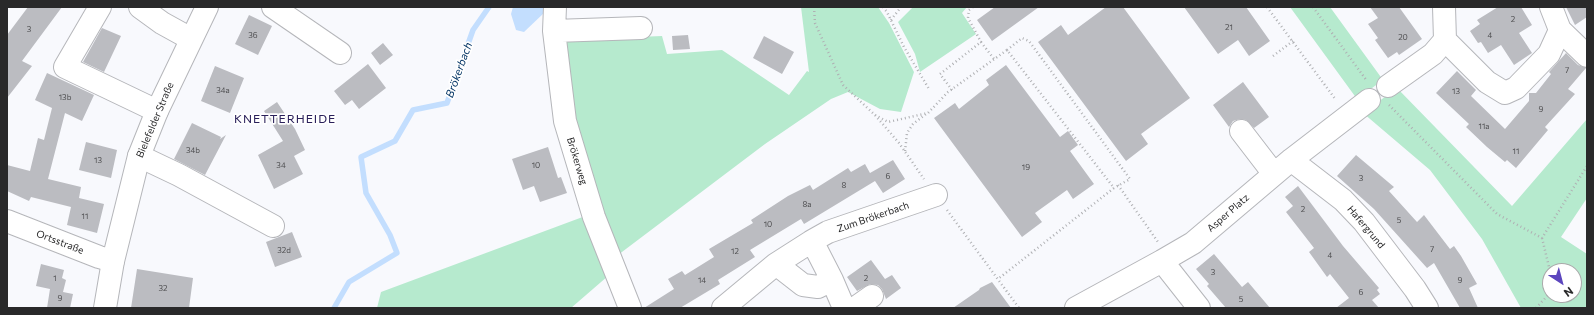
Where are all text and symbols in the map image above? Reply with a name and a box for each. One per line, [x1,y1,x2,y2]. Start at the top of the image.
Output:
house number: 2 [1511,14,1515,24]
house number: 21 [1225,22,1233,32]
house number: 3 [27,24,31,34]
house number: 36 [248,30,258,40]
house number: 4 [1488,30,1492,40]
house number: 20 [1398,32,1408,42]
water label: Brökerbach [443,41,475,99]
house number: 7 [1565,65,1569,75]
street label: Bielefelder Straße [134,80,176,160]
house number: 34a [216,85,230,95]
house number: 13 [1452,86,1460,96]
house number: 13b [59,92,71,102]
house number: 9 [1539,104,1543,114]
district label: KNETTERHEIDE [234,112,336,126]
house number: 11a [1478,121,1490,131]
street label: Brökerweg [564,136,590,186]
house number: 34b [186,145,200,155]
house number: 11 [1513,146,1519,156]
house number: 13 [94,155,102,165]
house number: 34 [276,160,286,170]
house number: 10 [532,160,540,170]
house number: 19 [1022,162,1030,172]
house number: 6 [886,171,890,181]
house number: 3 [1359,173,1363,183]
house number: 8 [842,180,846,190]
street label: Asper Platz [1205,192,1251,234]
house number: 8a [802,199,812,209]
street label: Zum Brökerbach [835,199,911,235]
street label: Hafergrund [1345,203,1387,251]
house number: 2 [1301,204,1305,214]
house number: 11 [82,211,88,221]
house number: 5 [1397,215,1401,225]
house number: 10 [764,219,772,229]
street label: Ortsstraße [35,227,85,257]
house number: 7 [1430,244,1434,254]
house number: 32d [277,245,291,255]
house number: 12 [731,246,739,256]
house number: 4 [1328,250,1332,260]
north arrow [1542,263,1582,303]
house number: 3 [1211,267,1215,277]
house number: 1 [53,273,57,283]
house number: 2 [864,273,868,283]
house number: 14 [698,275,706,285]
house number: 9 [1458,275,1462,285]
house number: 32 [159,283,167,293]
text: N [1562,285,1576,300]
house number: 6 [1359,287,1363,297]
house number: 9 [58,293,62,303]
house number: 5 [1239,294,1243,304]

